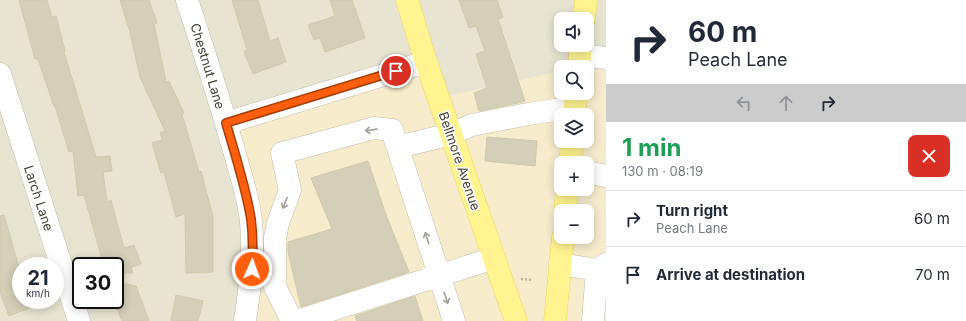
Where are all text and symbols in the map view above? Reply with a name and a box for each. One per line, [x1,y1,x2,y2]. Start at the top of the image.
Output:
map controls [554,12,594,244]
button: sound [554,12,594,52]
text: 60 m [688,15,757,49]
icon: right [622,16,674,68]
street label: Chestnut Lane [187,21,229,111]
text: Peach Lane [688,49,788,70]
pin [379,54,413,88]
icon: arrive [385,60,407,82]
button: search [554,60,594,100]
icon: left [733,92,755,114]
icon: ahead [775,92,797,114]
icon: right [817,92,839,114]
button: layers [554,108,594,148]
street label: Bellmore Avenue [436,110,484,212]
one-way arrow [365,126,378,134]
text: 1 min [622,133,681,162]
button: close [908,135,950,177]
button: + [554,156,594,196]
street label: Larch Lane [21,163,57,233]
text: 130 m · 08:19 [622,163,703,179]
one-way arrow [281,197,289,209]
text: Turn right [656,201,728,220]
button: − [554,204,594,244]
icon: right [622,208,644,230]
text: 60 m [914,209,950,228]
text: Peach Lane [656,220,728,236]
one-way arrow [423,232,430,245]
position arrow [231,248,273,290]
speed limit sign: 30 [72,257,124,309]
icon: arrive [622,264,644,286]
text: Arrive at destination [656,265,805,284]
text: 70 m [915,265,950,284]
text: 21 [27,266,49,290]
text: km/h [26,287,50,299]
one-way arrow [443,292,451,304]

